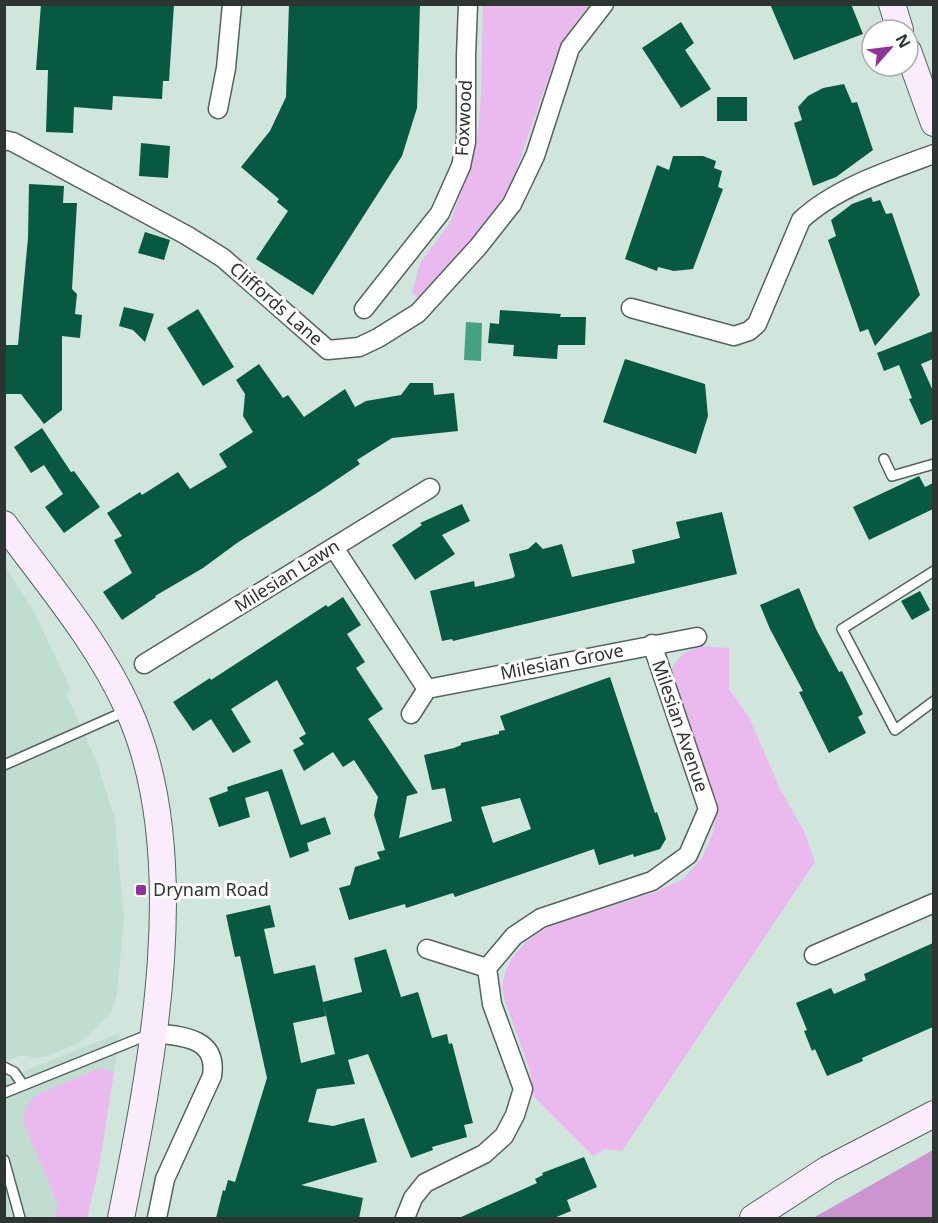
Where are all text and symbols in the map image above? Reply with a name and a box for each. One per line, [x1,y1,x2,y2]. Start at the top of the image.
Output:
north arrow [860,18,920,78]
text: N [890,30,916,52]
street label: Foxwood [449,79,477,157]
street label: Cliffords Lane [225,256,328,350]
street label: Milesian Lawn [229,533,344,617]
street label: Milesian Grove [498,637,625,685]
street label: Milesian Avenue [647,656,715,795]
place label: Drynam Road [153,877,269,901]
marker: Drynam Road [134,883,148,897]

